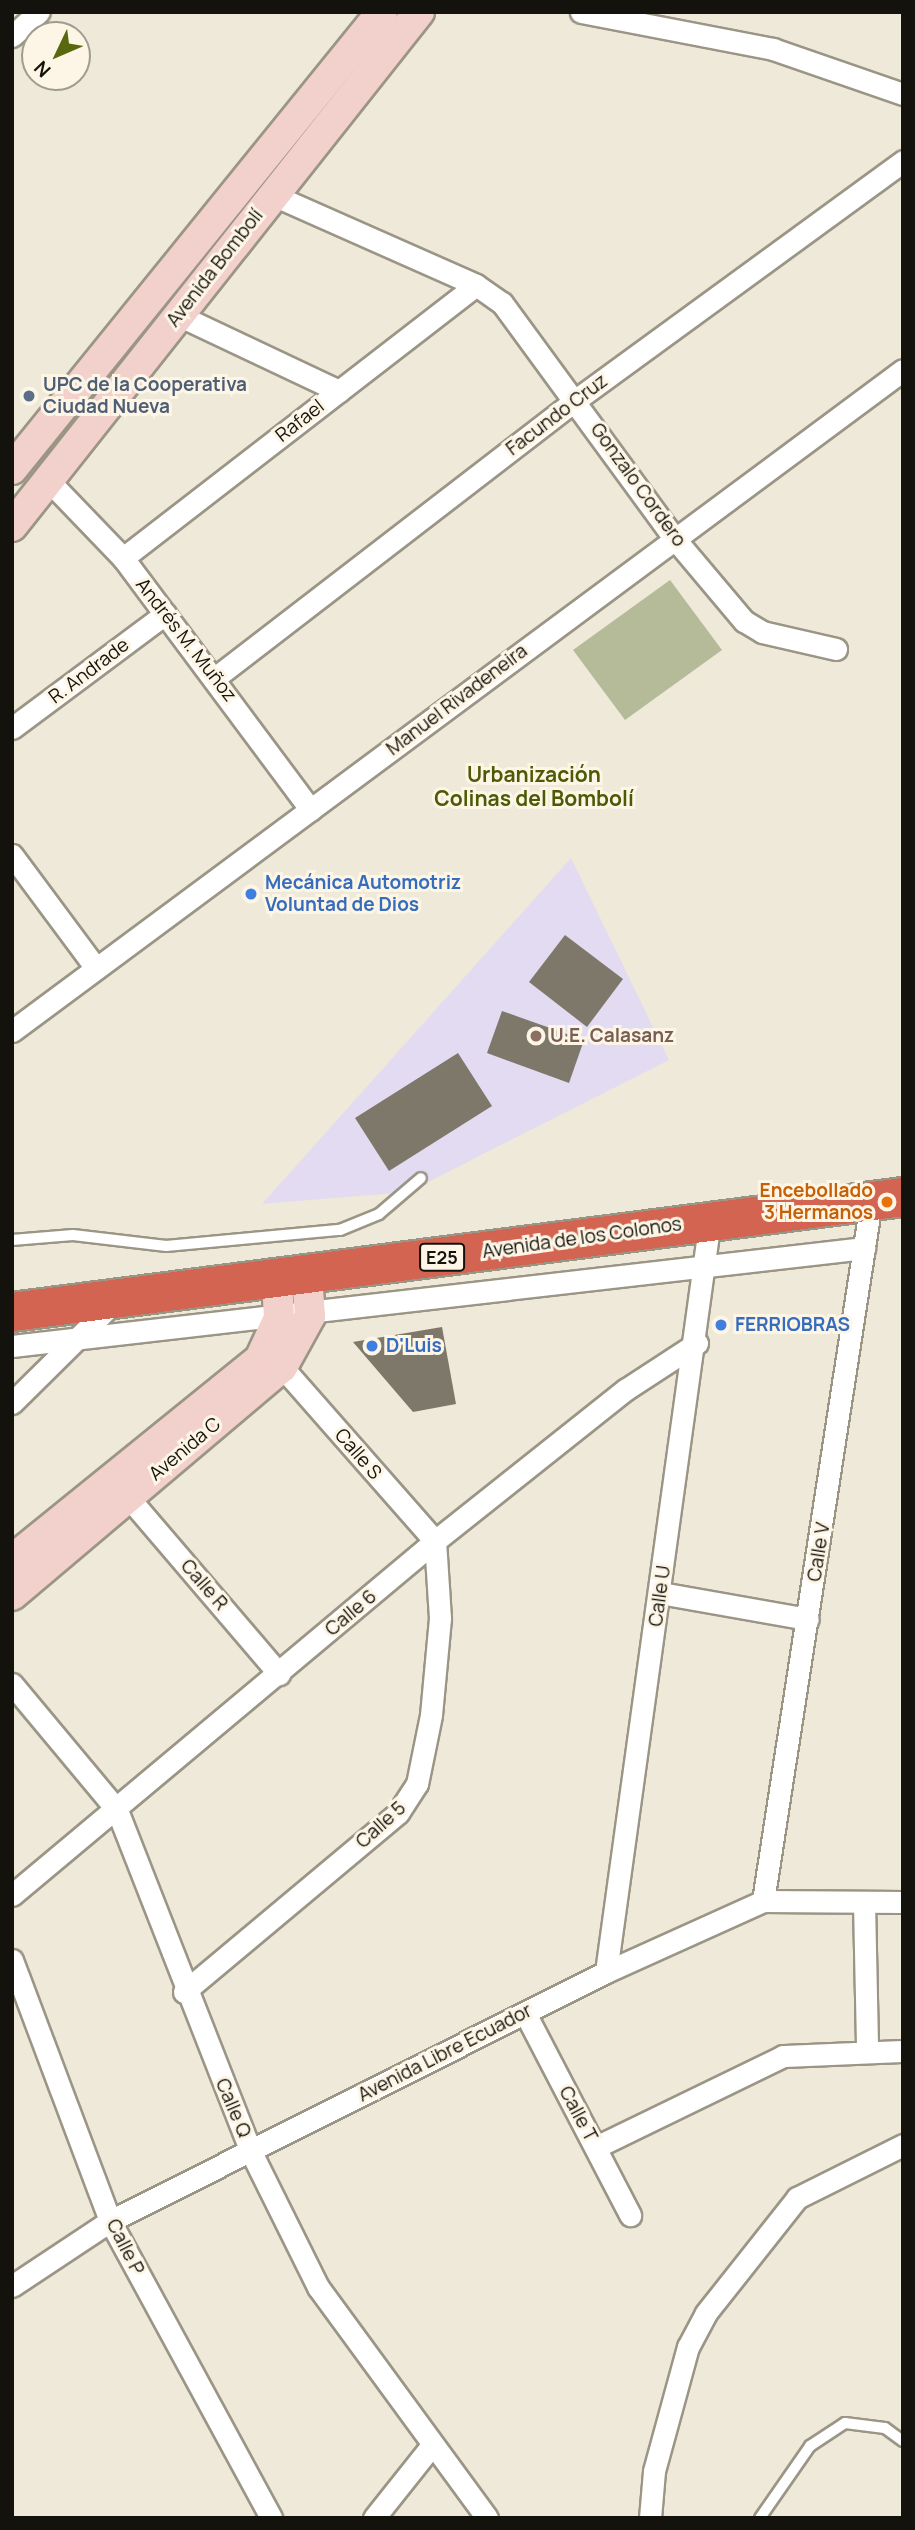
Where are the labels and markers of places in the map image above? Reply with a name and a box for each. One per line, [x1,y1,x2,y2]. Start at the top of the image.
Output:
place label: UPC de la Cooperativa Ciudad Nueva [43,374,247,418]
marker: UPC de la Cooperativa Ciudad Nueva [21,388,37,404]
place label: Mecánica Automotriz Voluntad de Dios [265,872,461,916]
marker: Mecánica Automotriz Voluntad de Dios [243,886,259,902]
place label: U.E. Calasanz [550,1025,674,1047]
marker: U.E. Calasanz [528,1028,544,1044]
place label: Encebollado 3 Hermanos [760,1180,873,1224]
marker: Encebollado 3 Hermanos [879,1194,895,1210]
place label: FERRIOBRAS [735,1314,850,1336]
marker: FERRIOBRAS [713,1317,729,1333]
place label: D'Luis [386,1335,442,1357]
marker: D'Luis [364,1338,380,1354]

